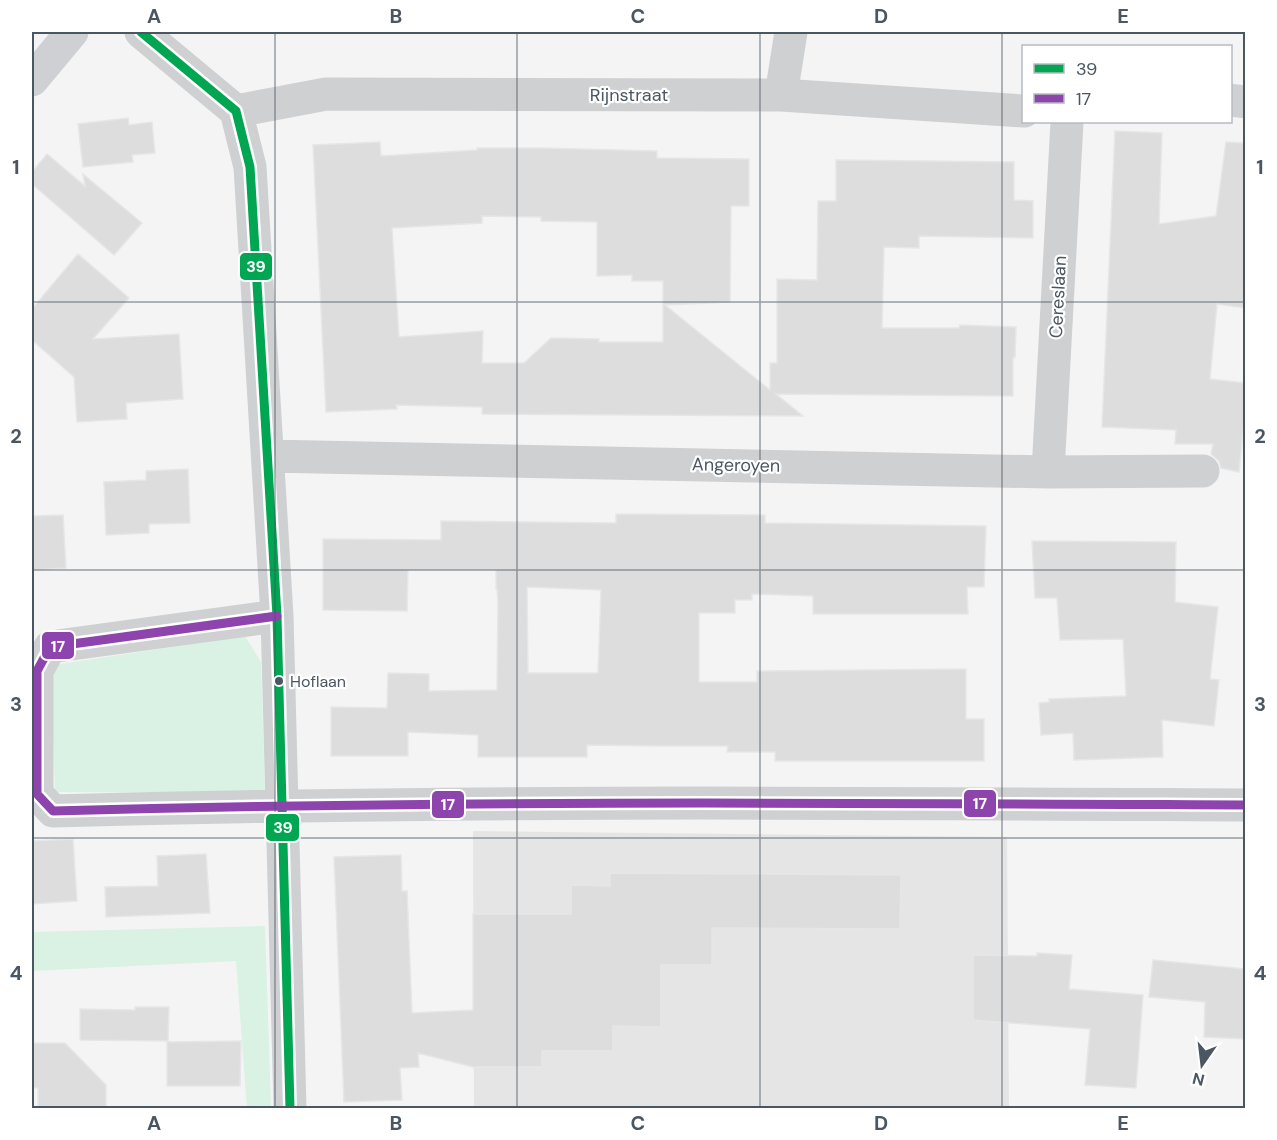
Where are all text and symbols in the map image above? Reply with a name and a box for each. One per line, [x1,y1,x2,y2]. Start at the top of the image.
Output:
text: A [147,3,161,29]
text: B [390,3,402,29]
text: C [631,3,645,29]
text: D [874,3,888,29]
text: E [1117,3,1129,29]
legend [1022,45,1232,123]
text: 39 [1076,57,1097,81]
street label: Rijnstraat [590,83,668,107]
text: 17 [1076,87,1091,111]
text: 1 [12,154,20,180]
text: 1 [1256,154,1264,180]
line badge: 39 [239,252,273,281]
street label: Cereslaan [1044,255,1072,339]
text: 39 [246,256,266,277]
text: 2 [10,423,22,449]
text: 2 [1254,423,1266,449]
street label: Angeroyen [692,452,780,478]
line badge: 17 [41,631,75,660]
text: 17 [51,636,66,657]
place label: Hoflaan [290,671,346,692]
marker: Hoflaan [273,675,285,687]
text: 3 [10,691,22,717]
text: 3 [1254,691,1266,717]
line badge: 17 [963,789,997,818]
line badge: 17 [431,790,465,819]
text: 17 [973,793,988,814]
text: 17 [441,794,456,815]
line badge: 39 [265,813,300,842]
text: 39 [273,817,293,838]
text: 4 [10,960,23,986]
text: 4 [1254,960,1267,986]
north arrow [1172,1035,1232,1095]
text: N [1190,1067,1207,1091]
text: A [147,1110,161,1136]
text: B [390,1110,402,1136]
text: C [631,1110,645,1136]
text: D [874,1110,888,1136]
text: E [1117,1110,1129,1136]

